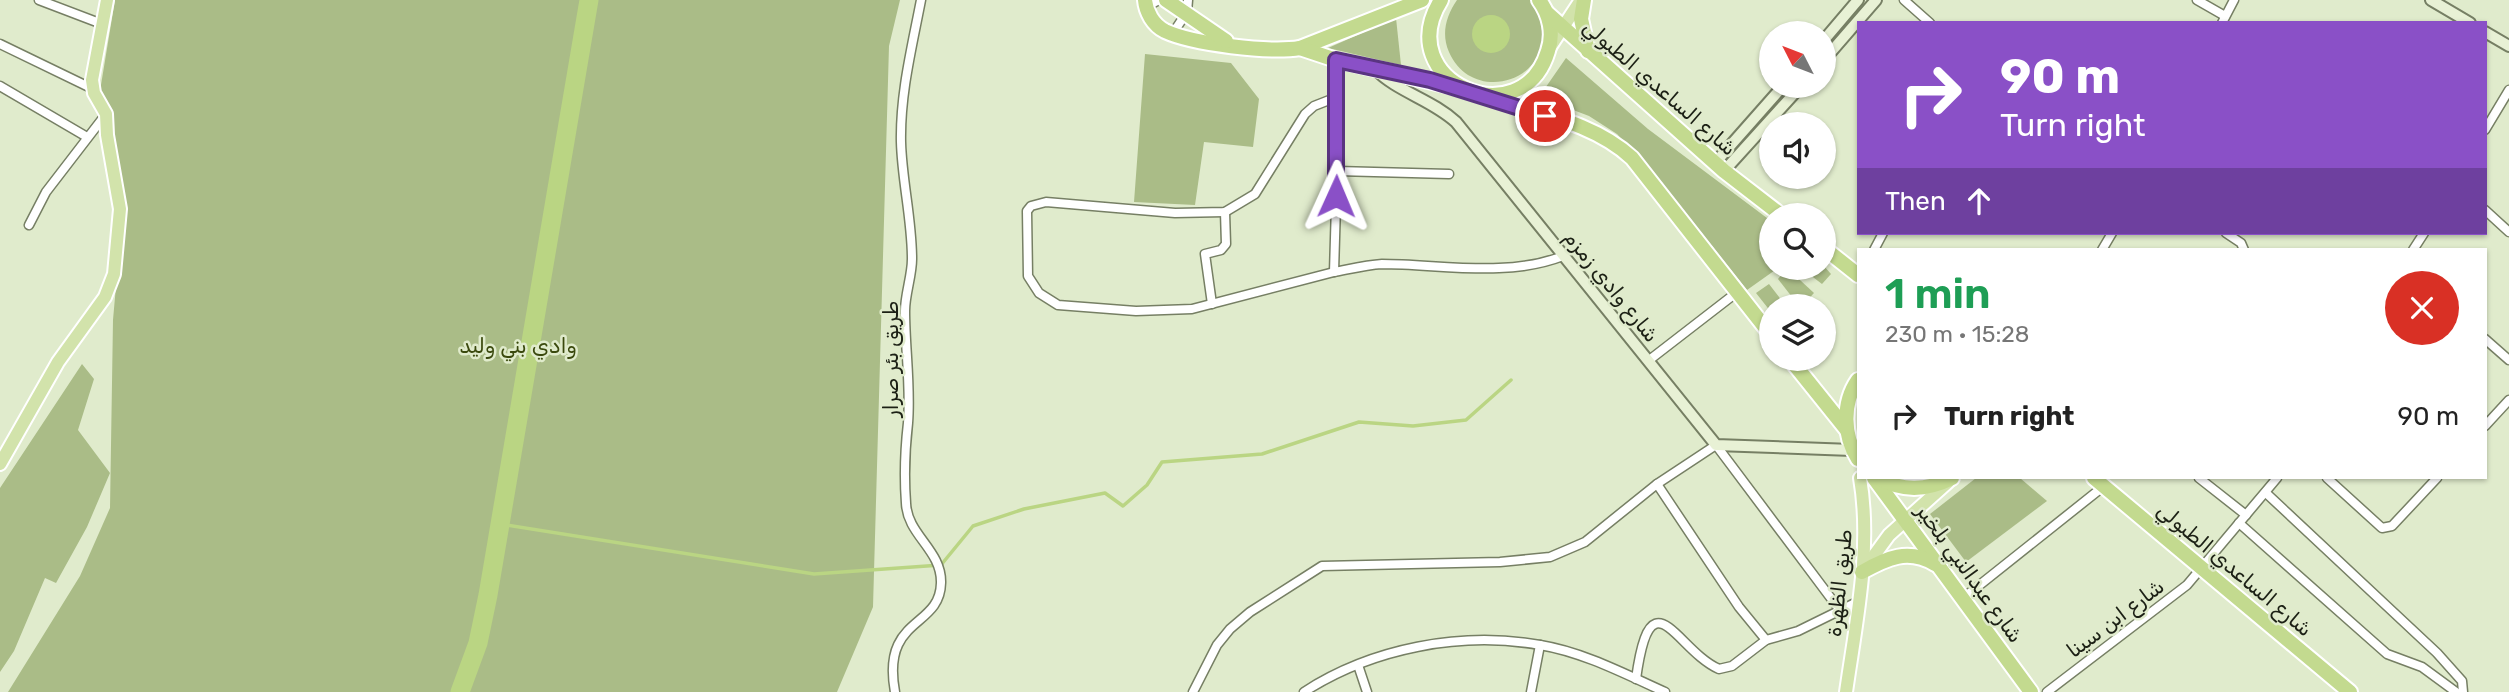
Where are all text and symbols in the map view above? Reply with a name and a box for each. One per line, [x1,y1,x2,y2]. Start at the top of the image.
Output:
street label: شارع الساعدي الطبولي [1576,14,1742,163]
north arrow [1759,21,1836,98]
map controls [1759,21,1836,371]
text: 90 m [2000,47,2120,105]
icon: right [1885,49,1976,140]
pin [1515,86,1575,146]
icon: arrive [1526,97,1564,135]
text: Turn right [2000,106,2145,144]
button: sound [1759,112,1836,189]
position arrow [1299,159,1373,233]
icon: ahead [1960,182,1998,220]
text: Then [1885,186,1946,217]
button: search [1759,203,1836,280]
street label: شارع وادي زمزم [1558,225,1665,348]
text: 1 min [1885,269,1991,319]
button: close [2385,271,2459,345]
button: layers [1759,294,1836,371]
street label: طريق بئر صرار [878,301,903,419]
text: 230 m · 15:28 [1885,320,2029,348]
park label: وادي بني وليد [459,333,577,362]
icon: right [1885,397,1923,435]
text: Turn right [1944,401,2074,432]
text: 90 m [2398,401,2459,432]
street label: شارع عبدالنبي بلخير [1907,497,2029,650]
street label: شارع الساعدي الطبولي [2150,497,2318,644]
street label: طريق الظهرة [1821,528,1857,638]
street label: شارع ابن سينا [2061,573,2170,664]

